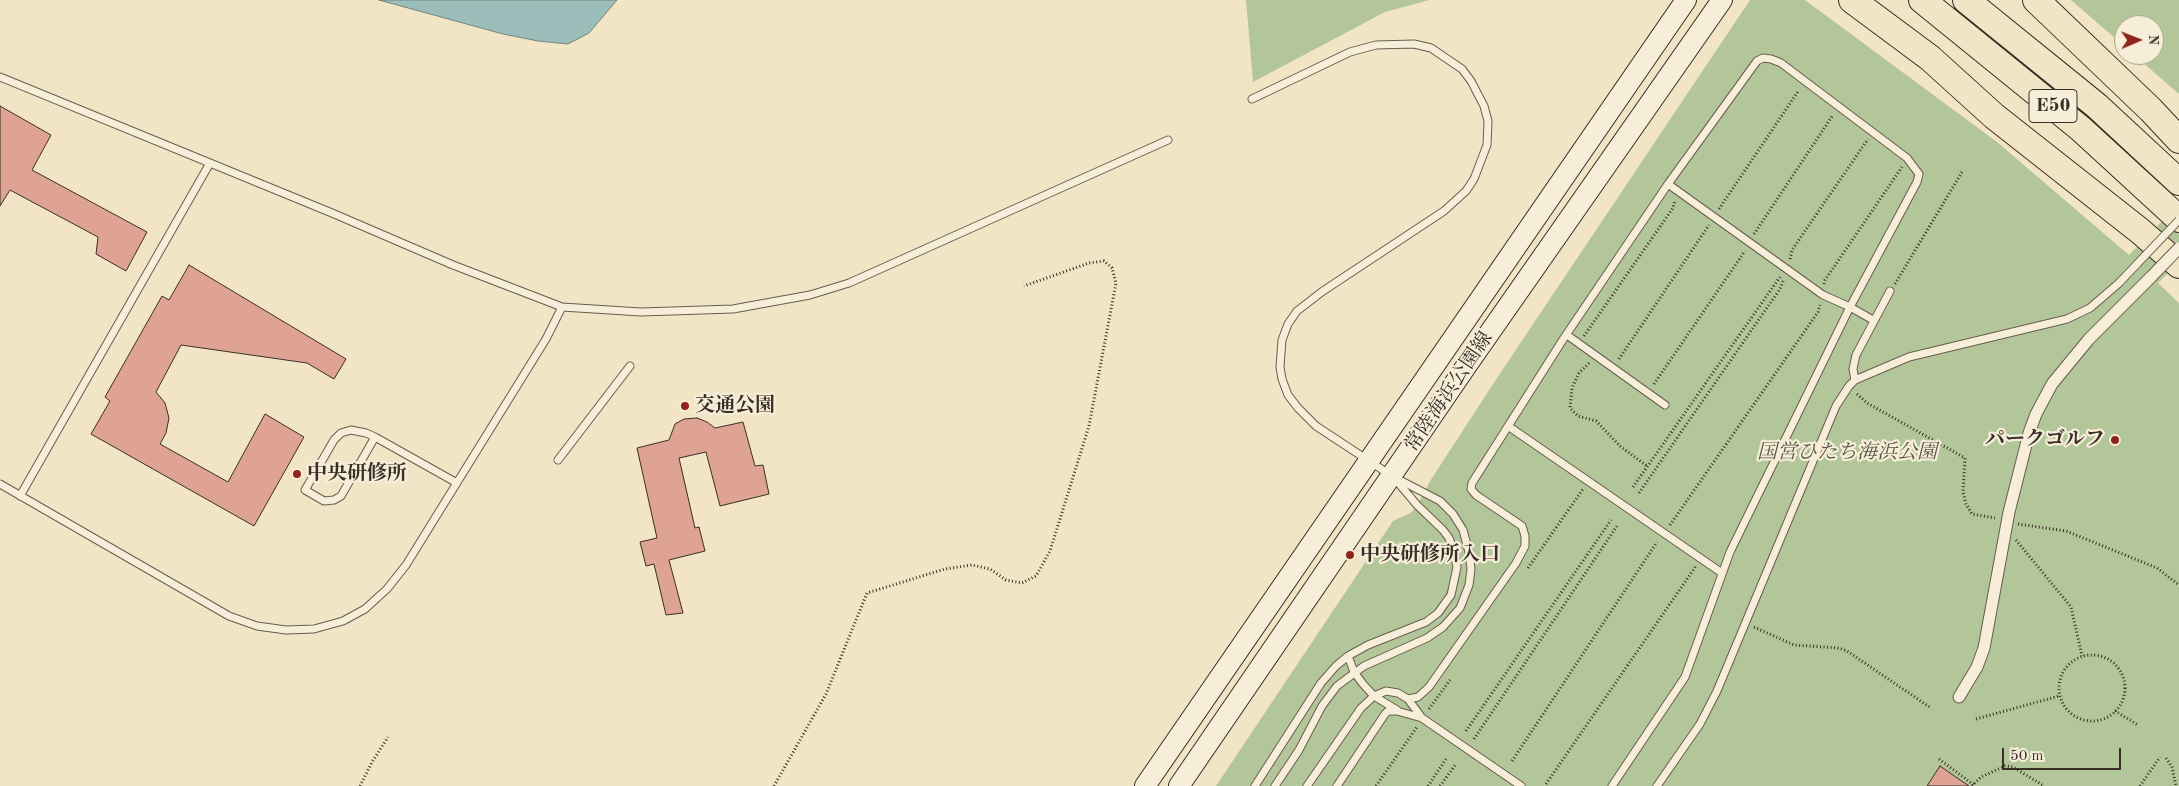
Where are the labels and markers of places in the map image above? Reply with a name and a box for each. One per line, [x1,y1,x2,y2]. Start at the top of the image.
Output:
place label: 交通公園 [695,394,775,418]
marker: 交通公園 [679,400,691,412]
place label: パークゴルフ [1985,428,2105,452]
marker: パークゴルフ [2109,434,2121,446]
place label: 中央研修所 [307,462,407,486]
marker: 中央研修所 [291,468,303,480]
place label: 中央研修所入口 [1360,543,1500,567]
marker: 中央研修所入口 [1344,549,1356,561]

